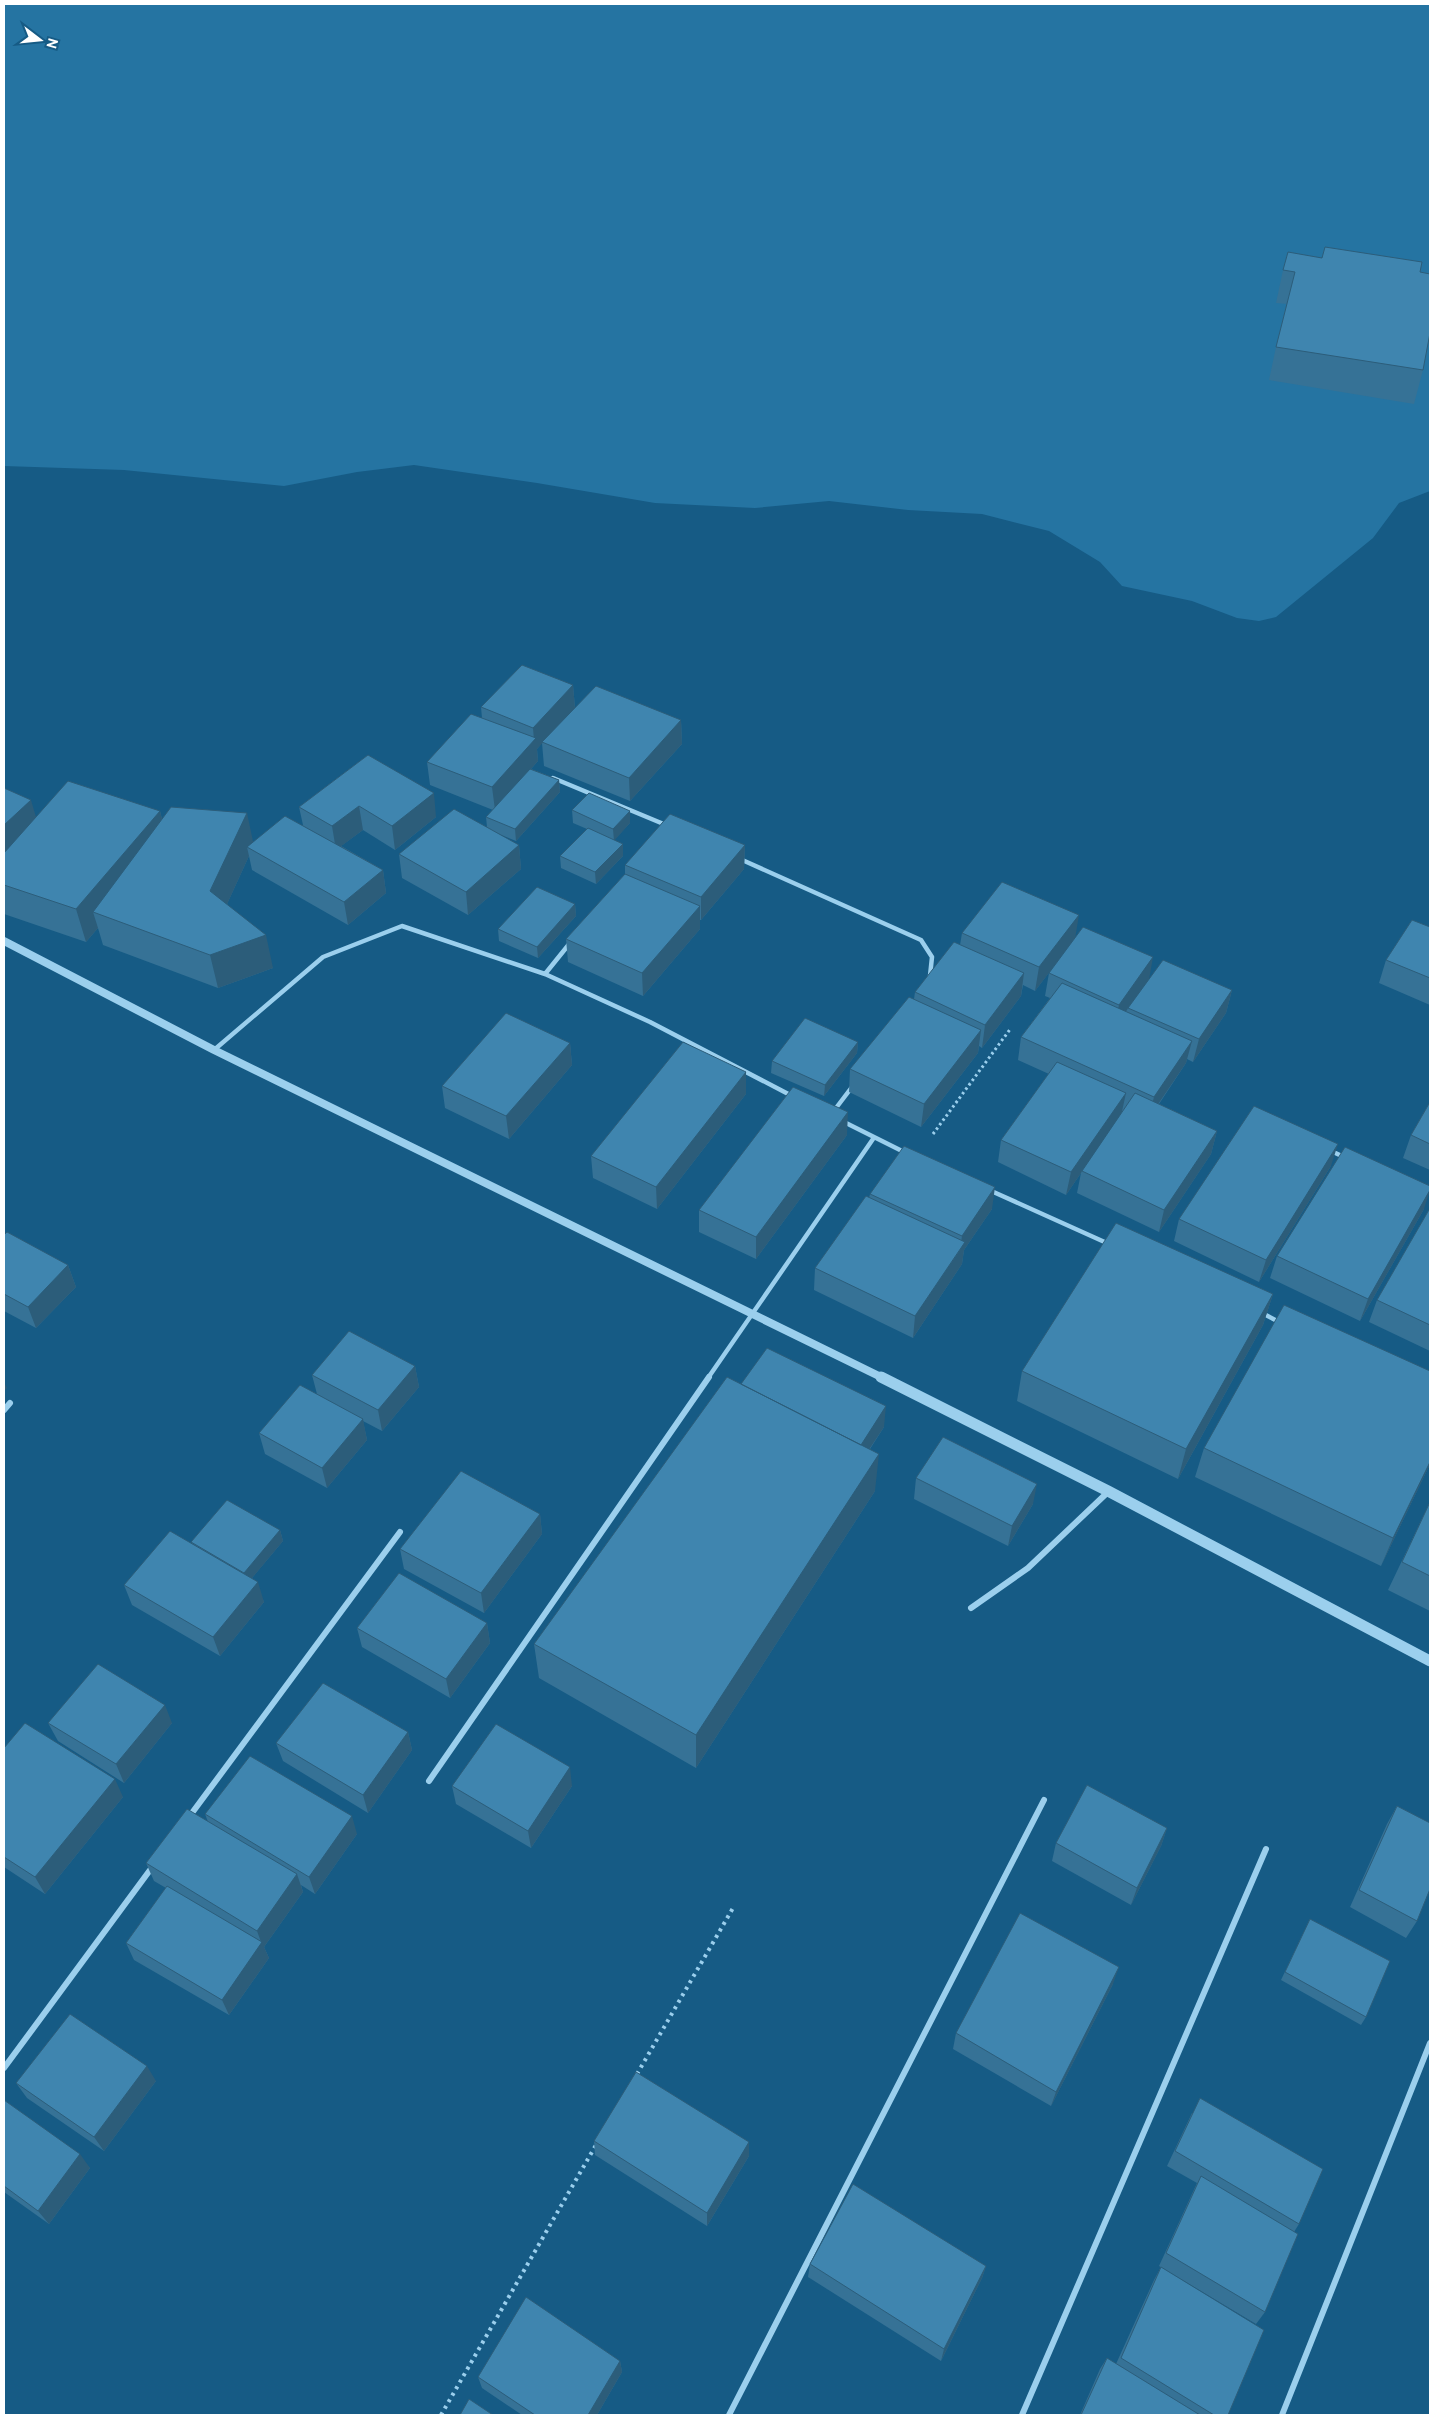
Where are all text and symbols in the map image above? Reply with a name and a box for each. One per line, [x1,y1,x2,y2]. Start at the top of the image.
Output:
north arrow [15,15,65,65]
text: N [41,36,61,50]

